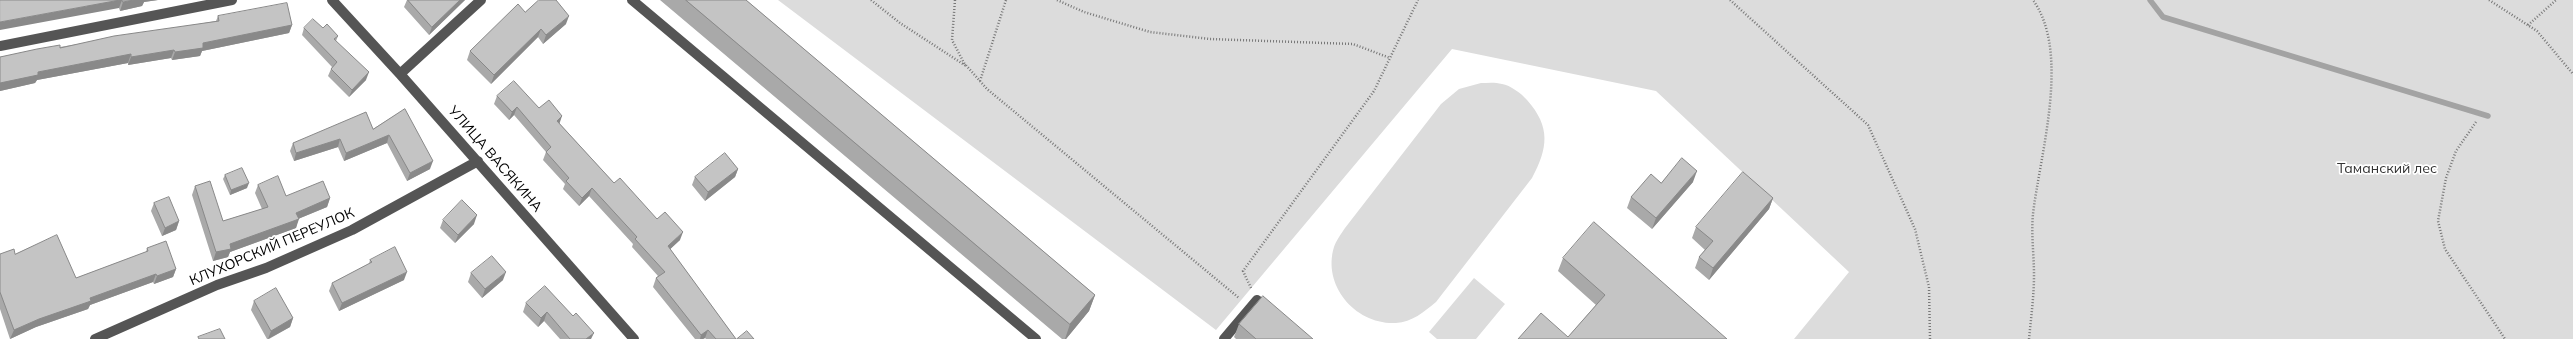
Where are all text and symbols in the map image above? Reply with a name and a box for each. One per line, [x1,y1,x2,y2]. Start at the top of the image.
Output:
street label: УЛИЦА ВАСЯКИНА [444,103,546,215]
park label: Таманский лес [2337,161,2437,177]
street label: КЛУХОРСКИЙ ПЕРЕУЛОК [187,205,357,289]

